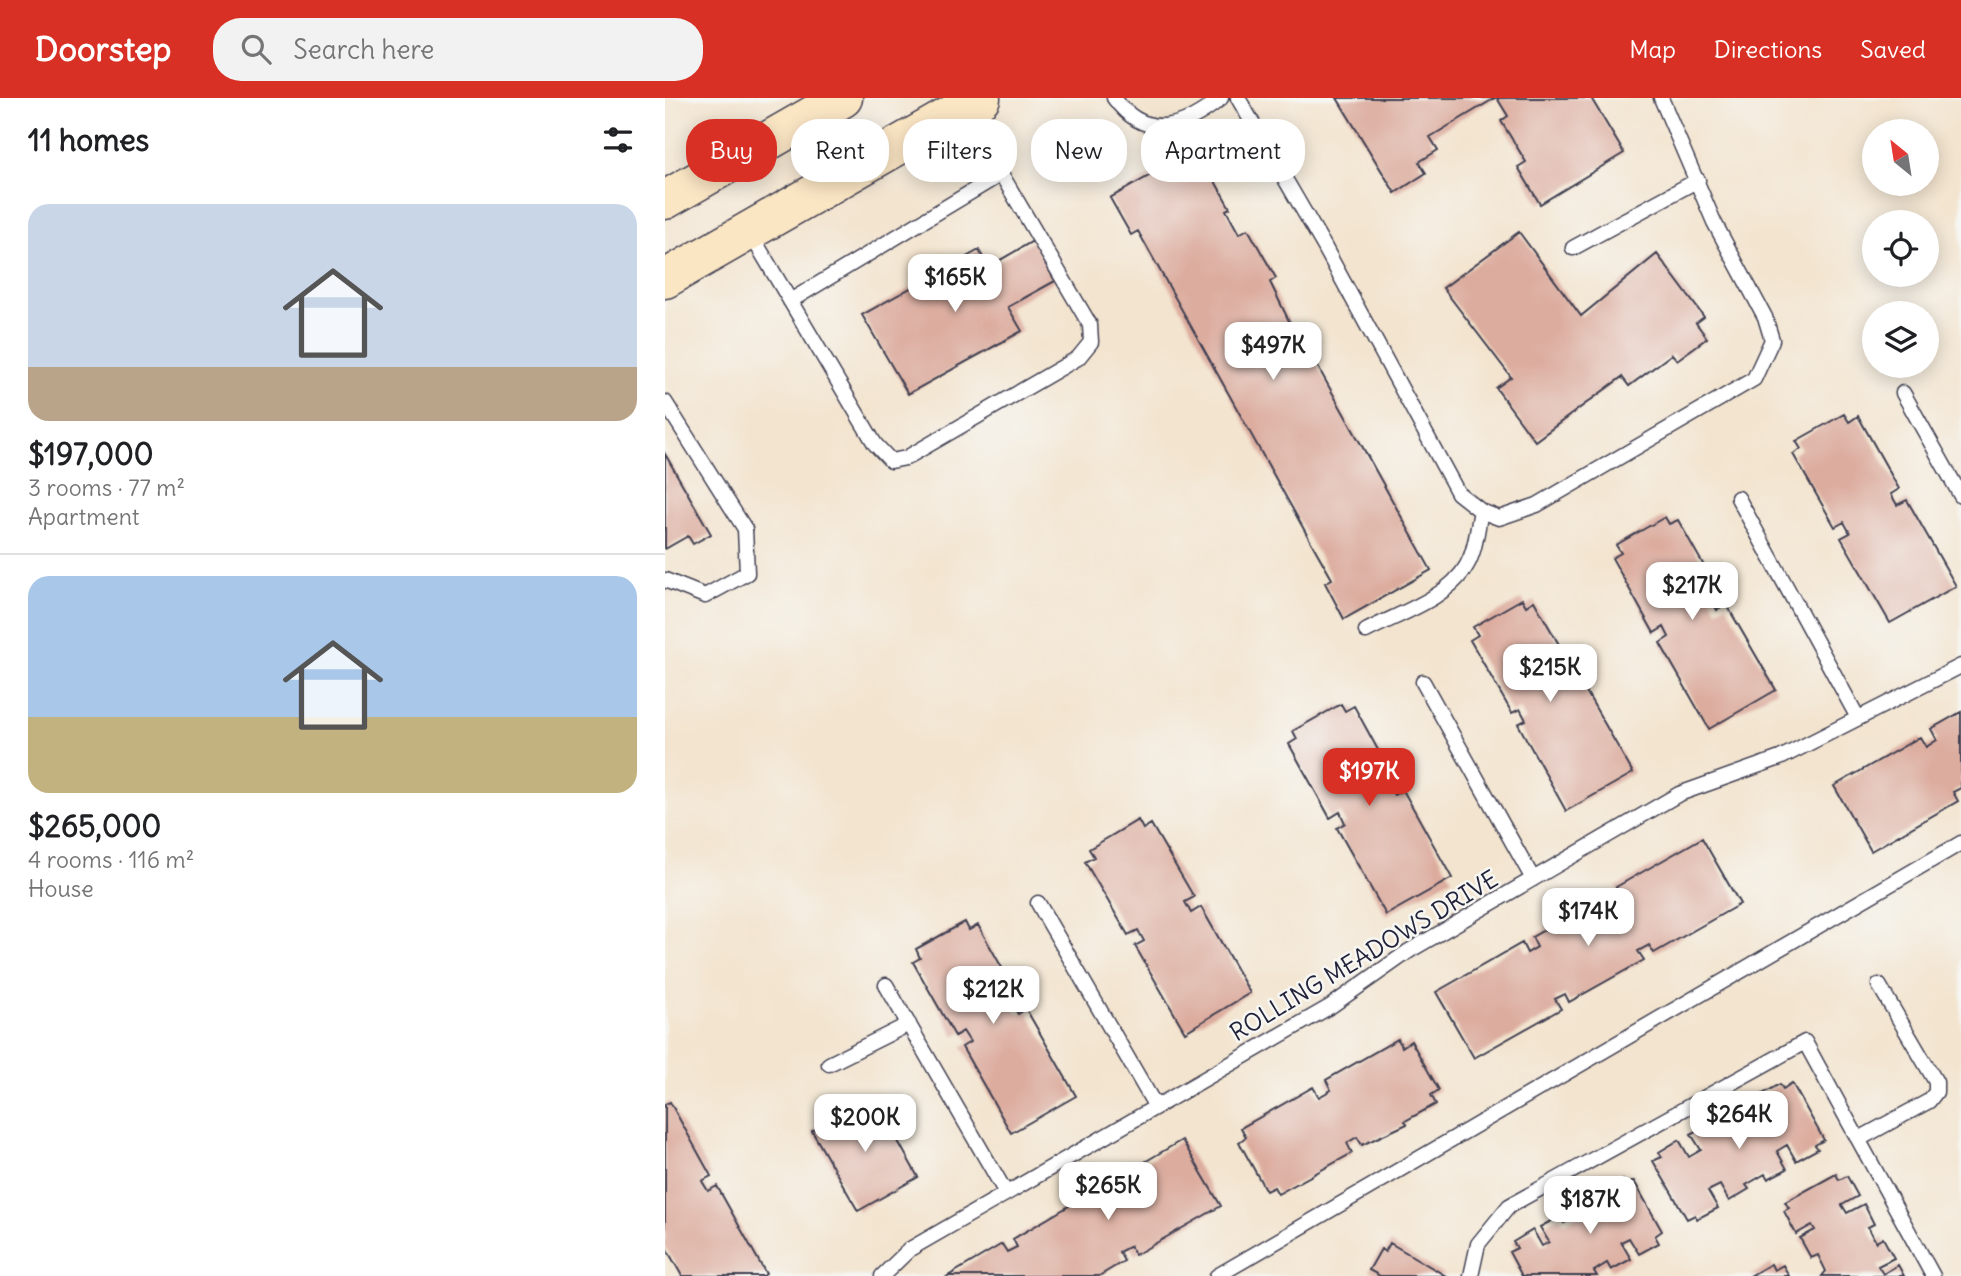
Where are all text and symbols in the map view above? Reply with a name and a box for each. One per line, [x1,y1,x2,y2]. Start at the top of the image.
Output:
search box [213,18,703,81]
text: Doorstep [35,28,171,70]
icon: search [237,30,275,68]
text: Search here [293,33,434,66]
text: Map [1629,34,1676,64]
text: Directions [1714,34,1822,64]
text: Saved [1860,34,1926,64]
chip: Buy [686,119,777,182]
chip: Rent [791,119,889,182]
chip: Filters [903,119,1017,182]
chip: New [1031,119,1127,182]
chip: Apartment [1141,119,1305,182]
north arrow [1862,119,1939,196]
map controls [1862,119,1939,378]
text: 11 homes [28,121,149,159]
icon: filters [599,121,637,159]
button: locate [1862,210,1939,287]
icon: home [270,250,396,376]
pin: $165K [906,254,1004,314]
text: $165K [924,262,986,291]
button: layers [1862,301,1939,378]
pin: $497K [1224,322,1322,382]
text: $497K [1241,330,1305,359]
text: $197,000 [28,435,154,473]
text: 3 rooms · 77 m² [28,473,185,502]
text: Apartment [28,502,140,531]
pin: $217K [1643,562,1741,622]
text: $217K [1662,570,1722,599]
icon: home [270,622,396,748]
pin: $215K [1501,644,1599,704]
text: $215K [1519,652,1581,681]
pin: $197K [1320,748,1418,808]
text: $197K [1339,756,1399,785]
text: $265,000 [28,807,161,845]
text: 4 rooms · 116 m² [28,845,194,874]
street label: ROLLING MEADOWS DRIVE [1224,863,1503,1047]
text: House [28,874,94,903]
pin: $174K [1539,888,1637,948]
text: $174K [1558,896,1618,925]
pin: $212K [944,967,1042,1026]
text: $212K [962,974,1024,1003]
pin: $264K [1690,1091,1788,1151]
pin: $200K [816,1094,914,1154]
text: $264K [1706,1099,1772,1128]
text: $200K [830,1102,900,1131]
pin: $265K [1059,1162,1157,1222]
text: $265K [1075,1170,1141,1199]
pin: $187K [1541,1176,1639,1236]
text: $187K [1560,1184,1620,1213]

